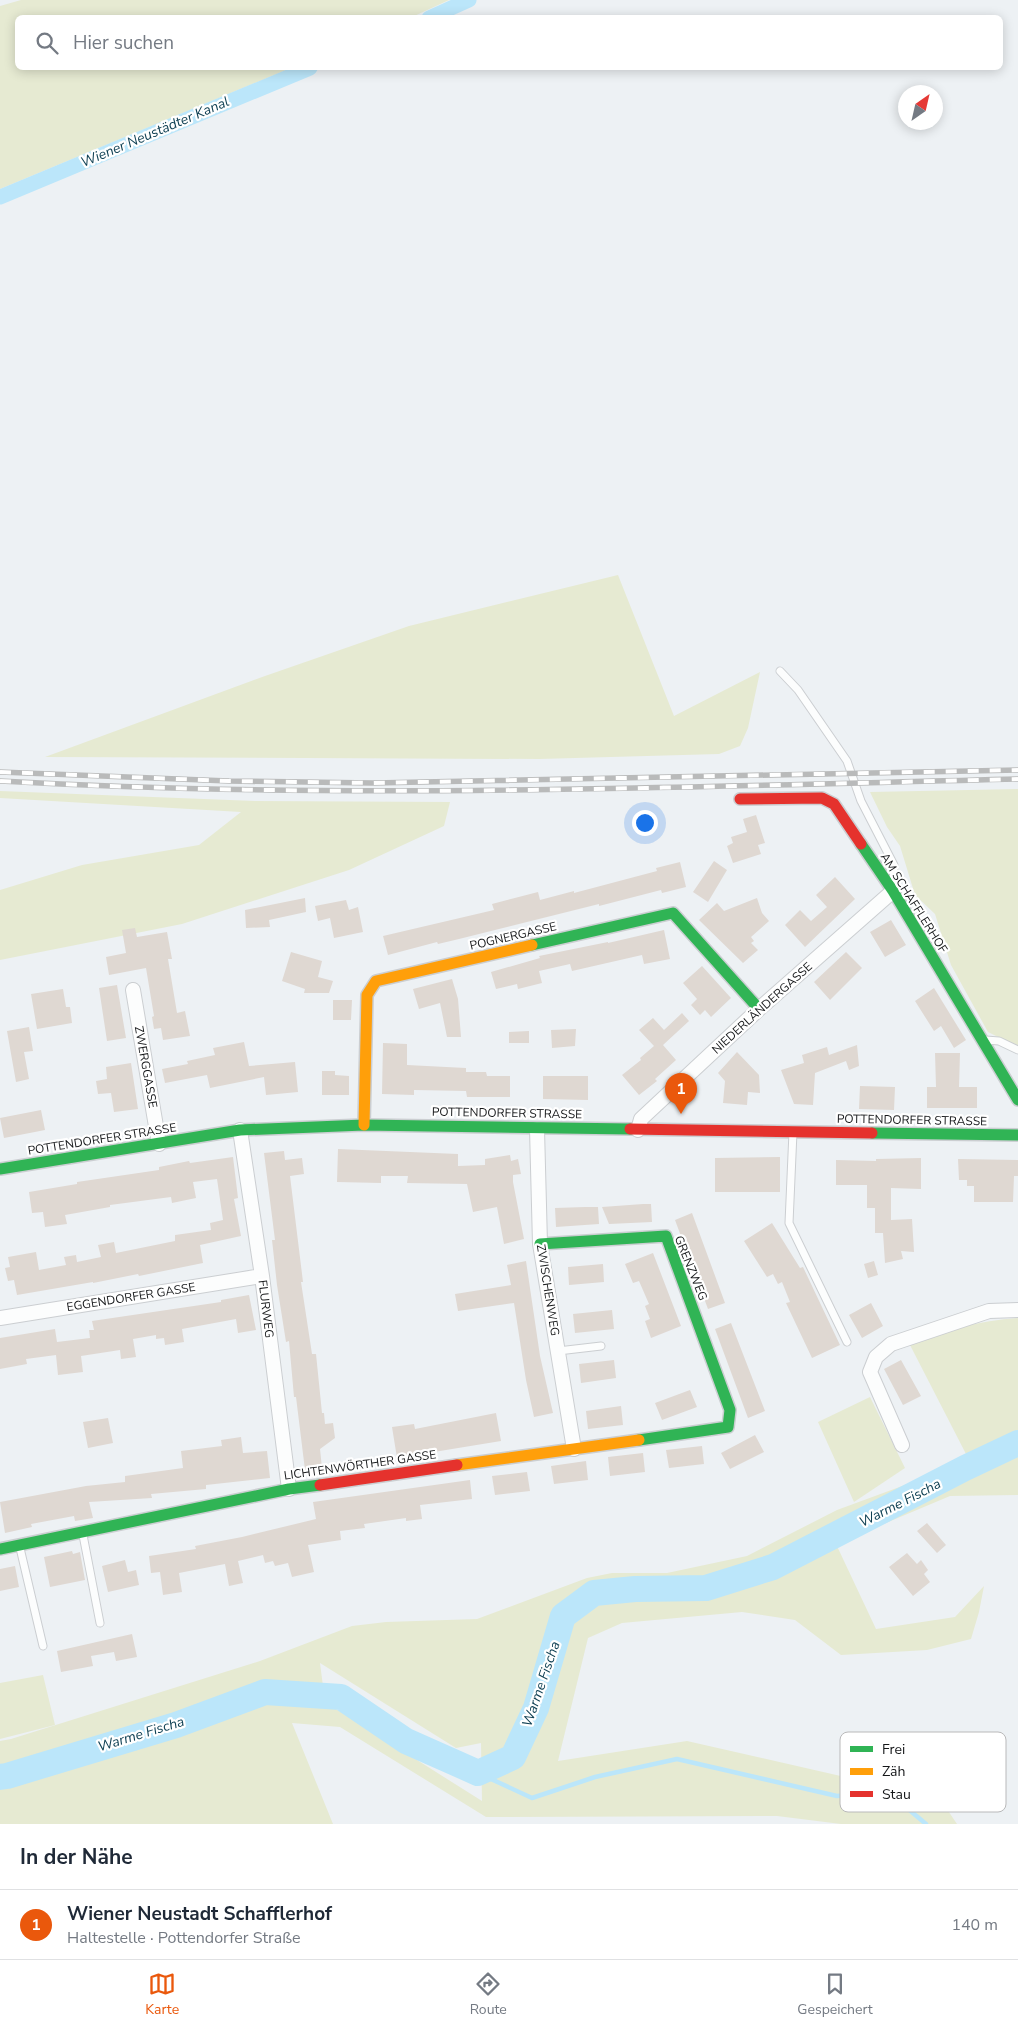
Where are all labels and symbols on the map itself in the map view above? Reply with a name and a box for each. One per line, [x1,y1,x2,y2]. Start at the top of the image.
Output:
north arrow [898,85,943,130]
water label: Wiener Neustädter Kanal [78,92,232,172]
your location [632,810,658,836]
street label: AM SCHAFFLERHOF [877,850,951,956]
street label: POGNERGASSE [468,918,558,954]
street label: NIEDERLÄNDERGASSE [708,959,816,1057]
street label: ZWERGGASSE [131,1025,161,1109]
pin: 1 [665,1073,697,1114]
street label: POTTENDORFER STRASSE [432,1104,582,1122]
street label: POTTENDORFER STRASSE [837,1111,987,1129]
street label: POTTENDORFER STRASSE [27,1119,177,1159]
street label: GRENZWEG [671,1233,711,1303]
street label: ZWISCHENWEG [533,1243,563,1337]
street label: EGGENDORFER GASSE [65,1279,197,1315]
street label: FLURWEG [255,1279,277,1339]
street label: LICHTENWÖRTHER GASSE [283,1446,437,1484]
water label: Warme Fischa [856,1474,944,1532]
water label: Warme Fischa [517,1639,565,1729]
water label: Warme Fischa [95,1712,187,1756]
legend [840,1732,1006,1812]
text: Frei [882,1740,905,1759]
text: Zäh [882,1762,905,1781]
text: Stau [882,1785,911,1804]

